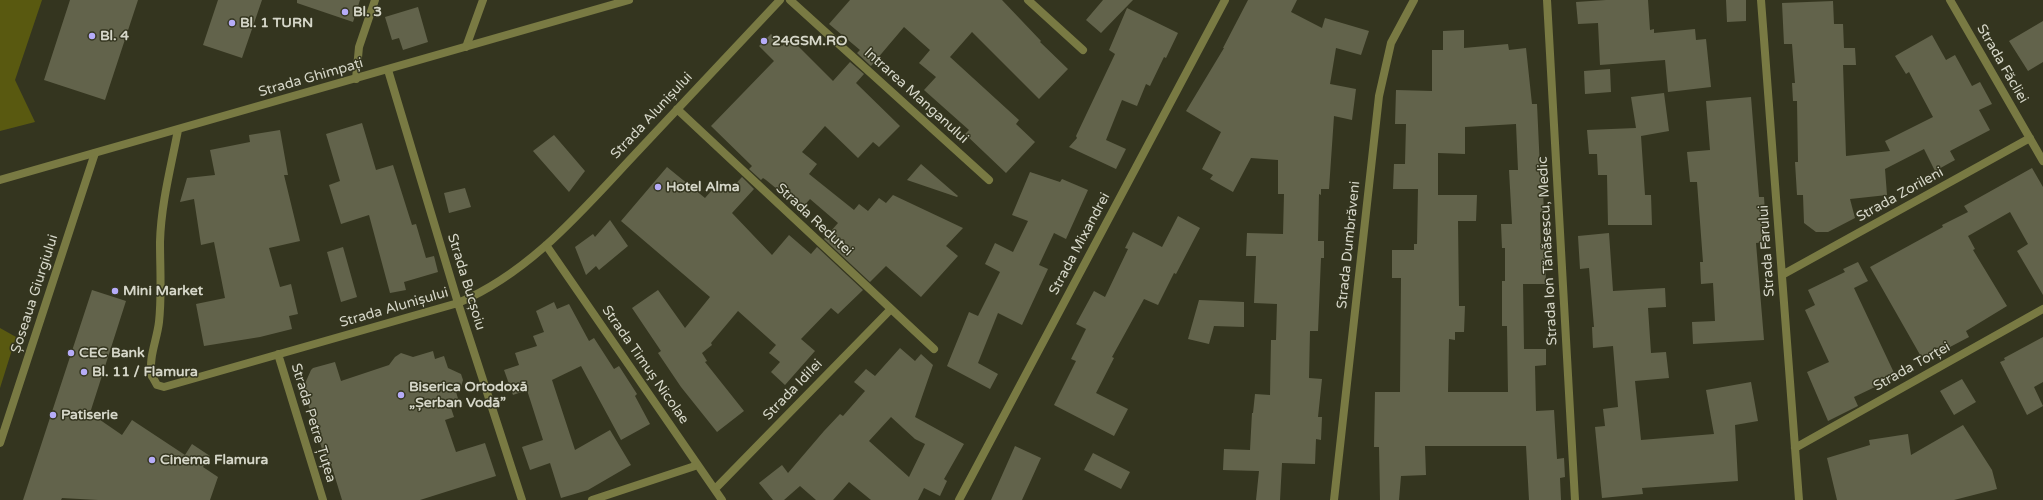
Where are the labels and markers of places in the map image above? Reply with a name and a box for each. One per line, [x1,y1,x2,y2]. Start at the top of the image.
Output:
place label: Bl. 3 [353,4,382,20]
marker: Bl. 3 [340,7,350,17]
place label: Bl. 1 TURN [240,15,313,31]
marker: Bl. 1 TURN [227,18,237,28]
place label: Bl. 4 [100,28,129,44]
marker: Bl. 4 [87,31,97,41]
place label: 24GSM.RO [772,33,847,49]
marker: 24GSM.RO [759,36,769,46]
place label: Hotel Alma [666,179,740,195]
marker: Hotel Alma [653,182,663,192]
place label: Mini Market [123,283,203,299]
marker: Mini Market [110,286,120,296]
place label: CEC Bank [79,345,145,361]
marker: CEC Bank [66,348,76,358]
place label: Bl. 11 / Flamura [92,364,198,380]
marker: Bl. 11 / Flamura [79,367,89,377]
place label: Biserica Ortodoxă „Șerban Vodă” [409,379,528,412]
marker: Biserica Ortodoxă „Șerban Vodă” [396,390,406,400]
place label: Patiserie [61,407,118,423]
marker: Patiserie [48,410,58,420]
place label: Cinema Flamura [160,452,268,468]
marker: Cinema Flamura [147,455,157,465]

